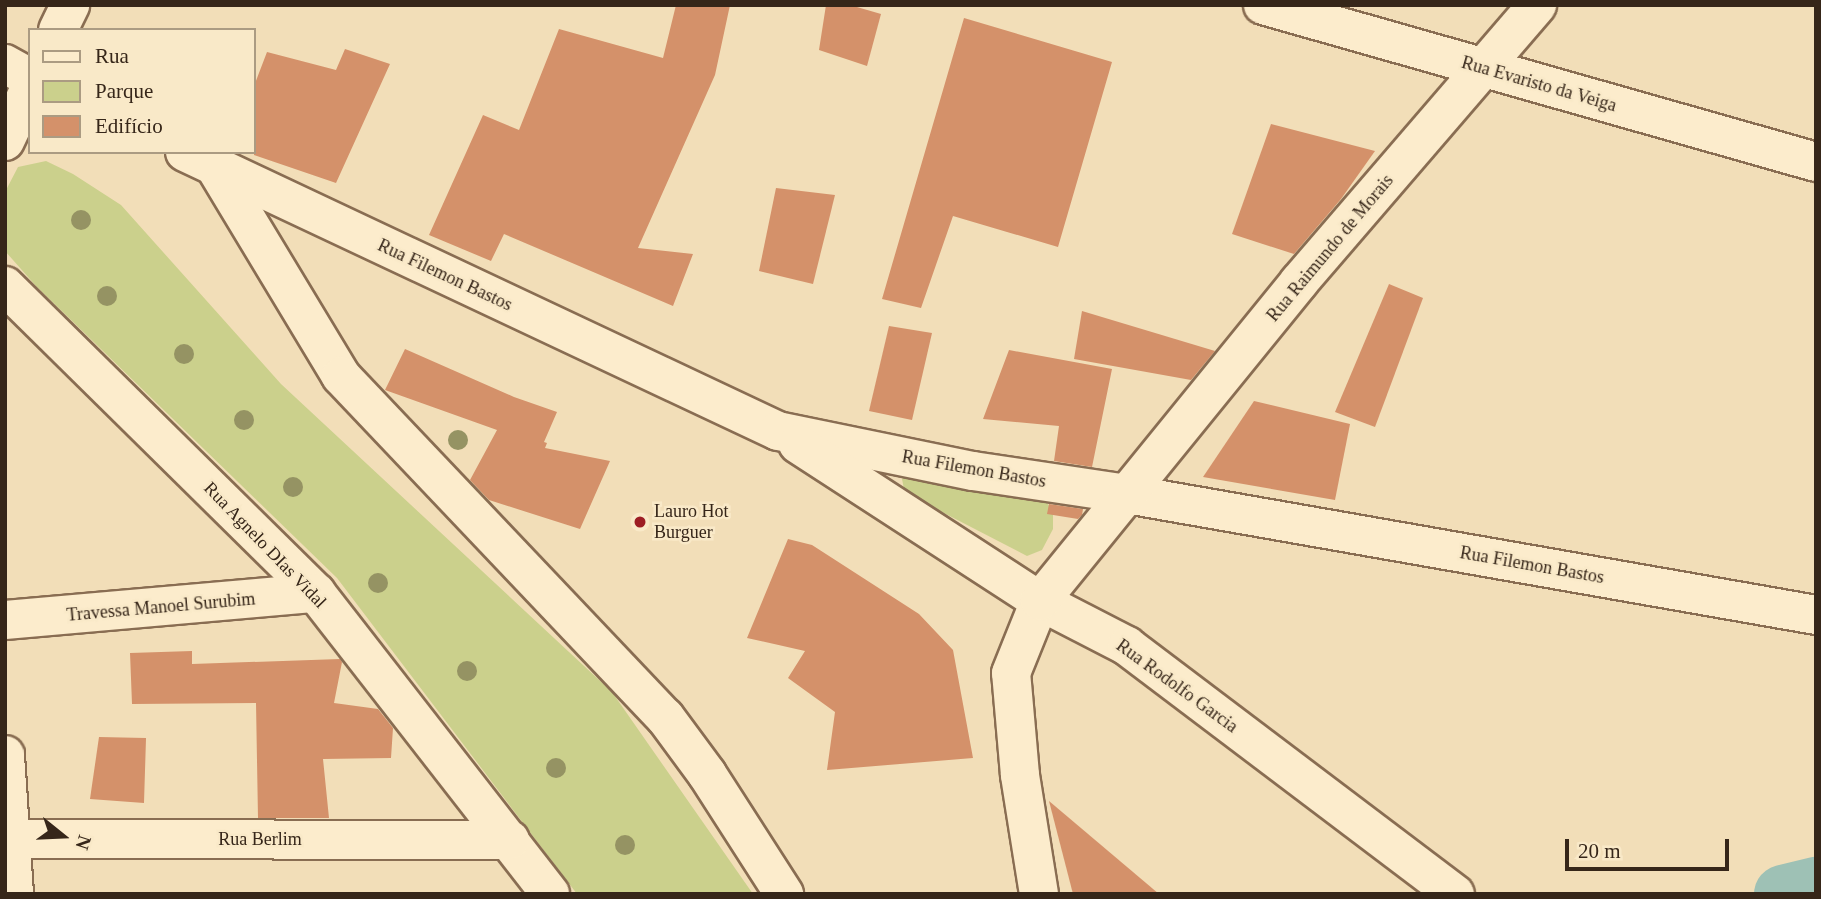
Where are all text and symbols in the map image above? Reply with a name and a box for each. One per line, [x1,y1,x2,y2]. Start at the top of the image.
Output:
legend [28,28,256,154]
text: Rua [95,44,129,68]
street label: Rua Evaristo da Veiga [1459,52,1619,116]
text: Parque [95,79,153,103]
text: Edifício [95,114,163,138]
street label: Rua Raimundo de Morais [1262,170,1398,326]
street label: Rua Filemon Bastos [374,234,516,316]
street label: Rua Filemon Bastos [900,446,1048,492]
street label: Rua Agnelo DIas Vidal [199,477,331,613]
place label: Lauro Hot Burguer [654,501,728,544]
marker: Lauro Hot Burguer [632,514,648,530]
street label: Rua Filemon Bastos [1458,542,1606,588]
street label: Travessa Manoel Surubim [66,588,256,626]
street label: Rua Rodolfo Garcia [1112,635,1242,737]
north arrow [28,801,98,871]
scale bar [1569,825,1734,869]
street label: Rua Berlim [218,828,302,850]
text: N [71,833,96,852]
text: 20 m [1578,839,1621,863]

